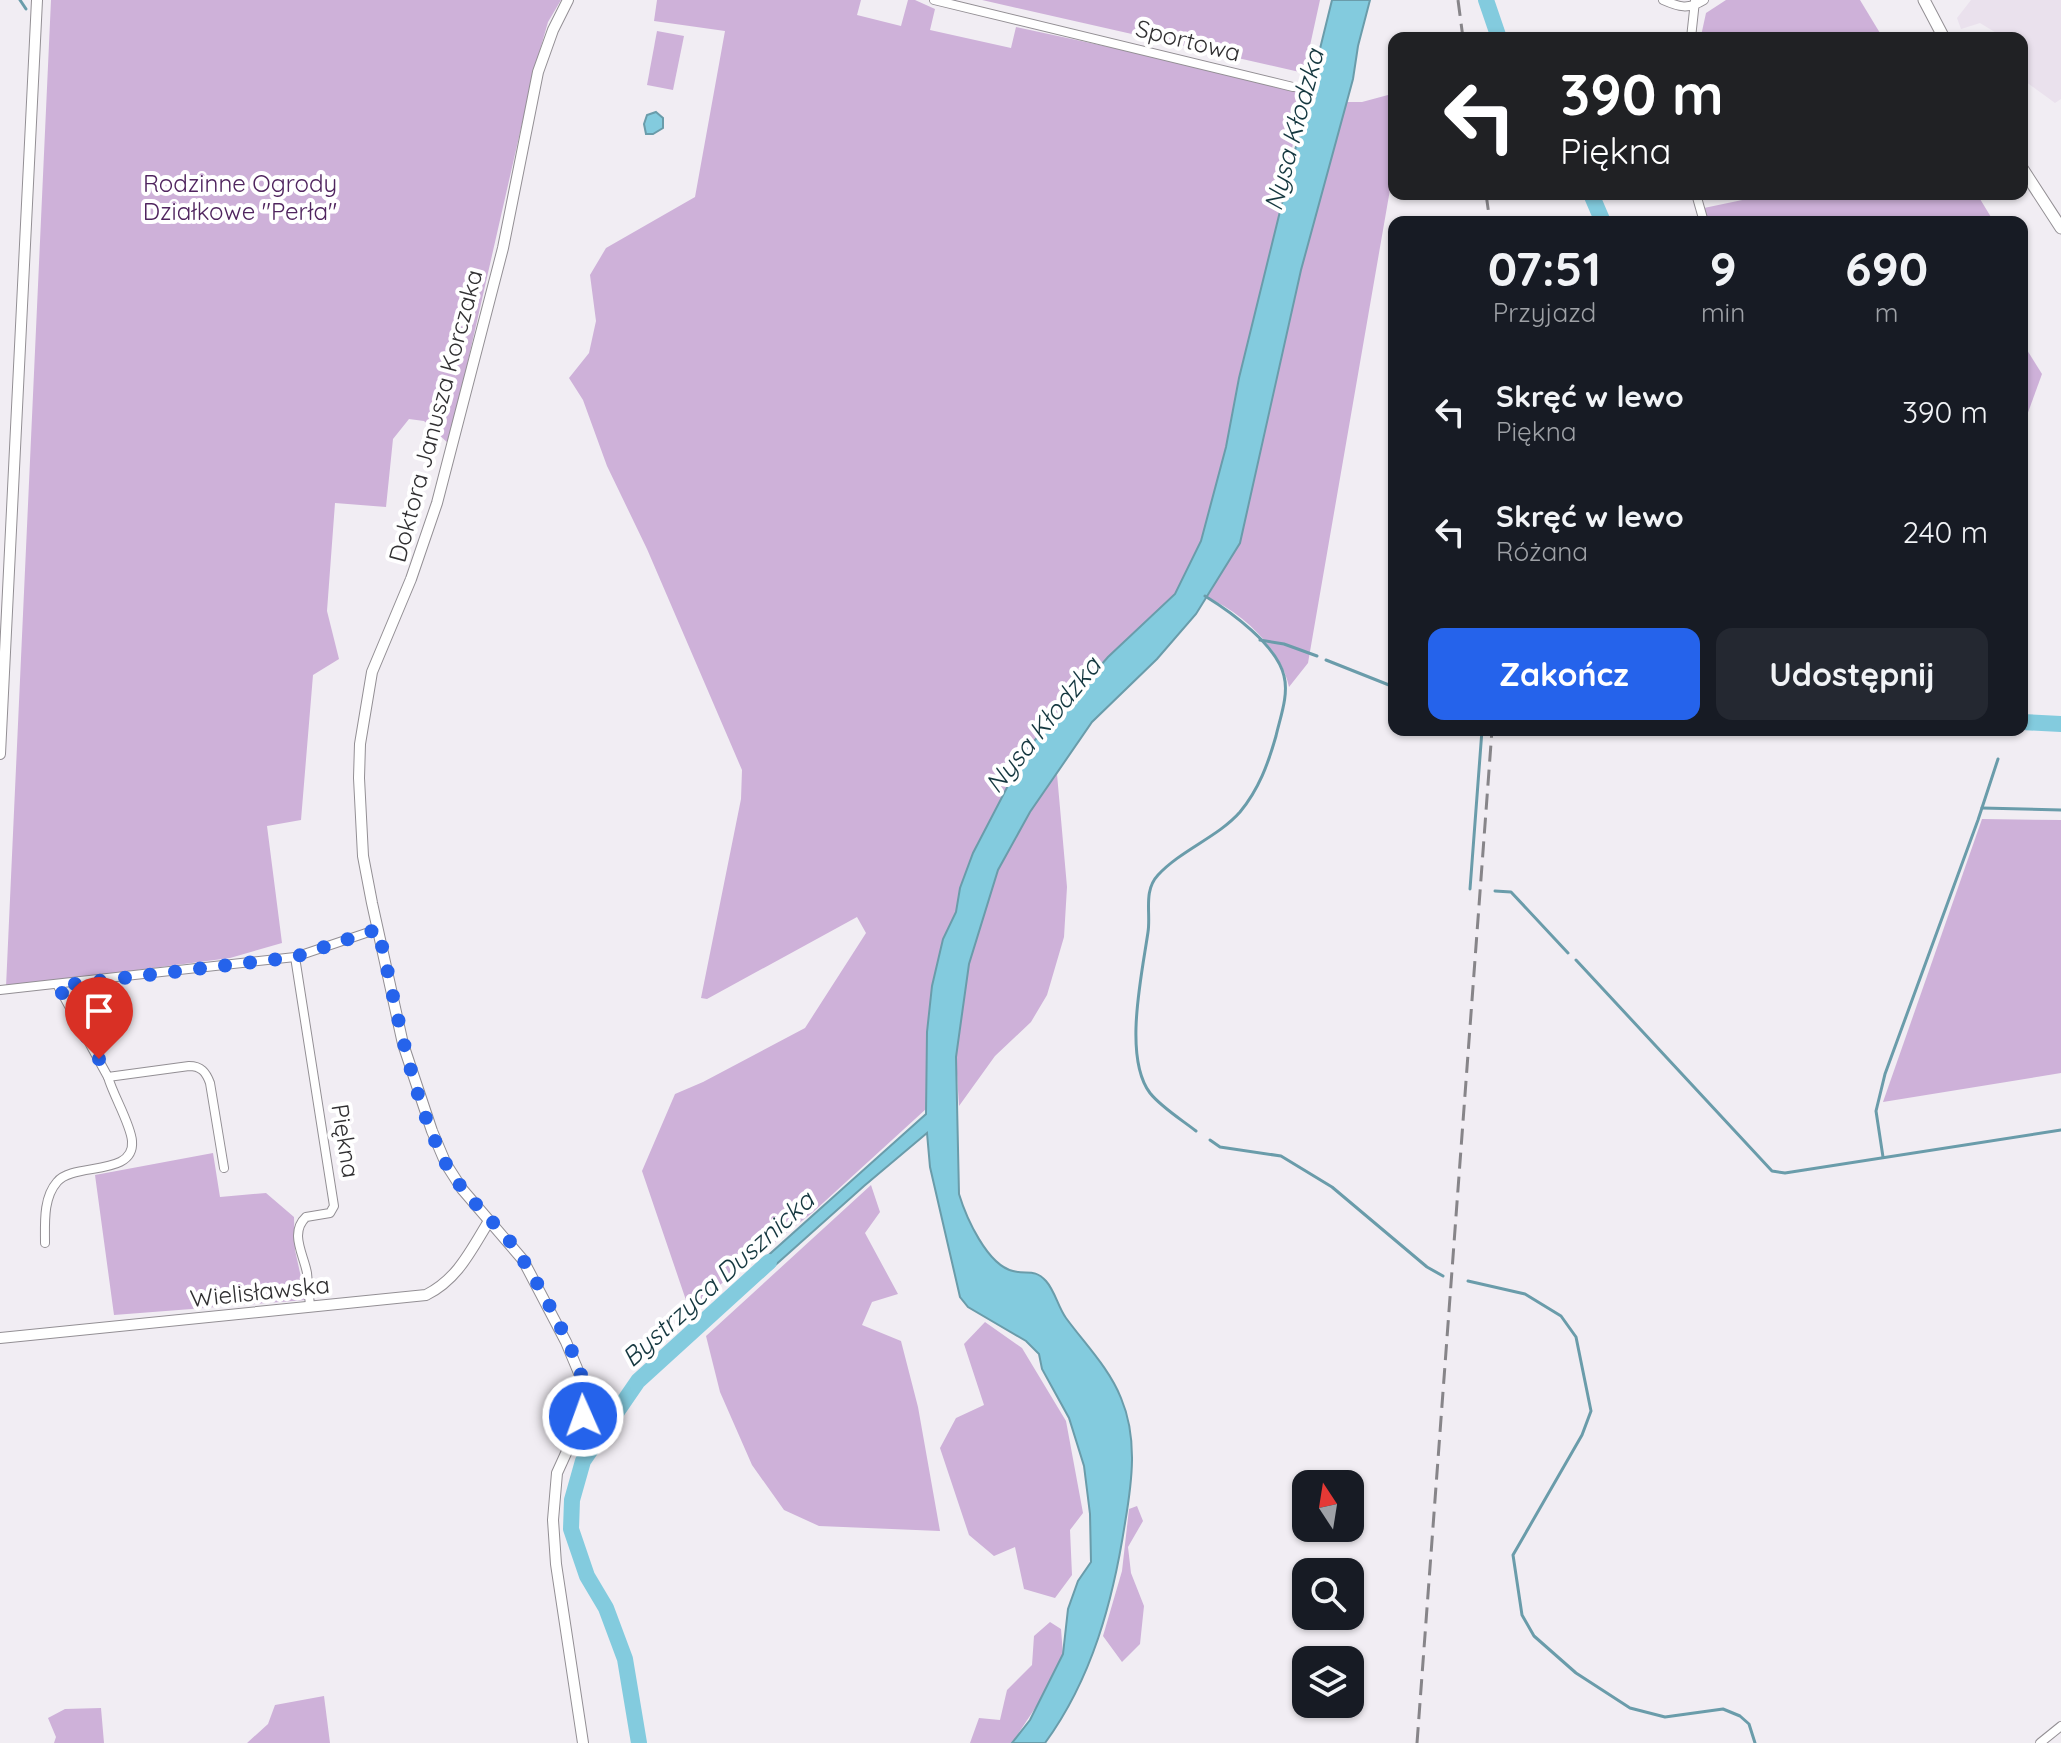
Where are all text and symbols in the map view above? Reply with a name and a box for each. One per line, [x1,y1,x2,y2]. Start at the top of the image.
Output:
street label: Sportowa [1133,13,1244,68]
water label: Nysa Kłodzka [1256,44,1331,214]
text: 390 m [1560,59,1724,129]
icon: left [1428,64,1532,168]
text: Piękna [1560,128,1671,173]
park label: Rodzinne Ogrody Działkowe "Perła" [143,168,337,226]
text: 07:51 [1488,238,1601,298]
text: 9 [1709,238,1737,298]
text: 690 [1845,238,1928,298]
street label: Doktora Janusza Korczaka [382,266,489,565]
text: Przyjazd [1493,296,1596,329]
text: min [1701,296,1745,329]
text: m [1875,296,1898,329]
text: Skręć w lewo [1496,377,1684,415]
icon: left [1428,390,1472,434]
text: 390 m [1902,393,1988,431]
text: Piękna [1496,415,1576,448]
text: Skręć w lewo [1496,497,1684,535]
icon: left [1428,510,1472,554]
text: 240 m [1903,513,1988,551]
text: Różana [1496,535,1588,568]
button: Zakończ [1428,628,1700,720]
button: Udostępnij [1716,628,1988,720]
water label: Nysa Kłodzka [978,649,1108,799]
pin [65,977,133,1059]
icon: arrive [77,989,121,1033]
street label: Piękna [325,1102,367,1180]
water label: Bystrzyca Dusznicka [615,1183,822,1374]
street label: Wielisławska [189,1269,331,1313]
position arrow [541,1374,625,1458]
north arrow [1292,1470,1364,1542]
map controls [1292,1470,1364,1718]
button: search [1292,1558,1364,1630]
button: layers [1292,1646,1364,1718]

